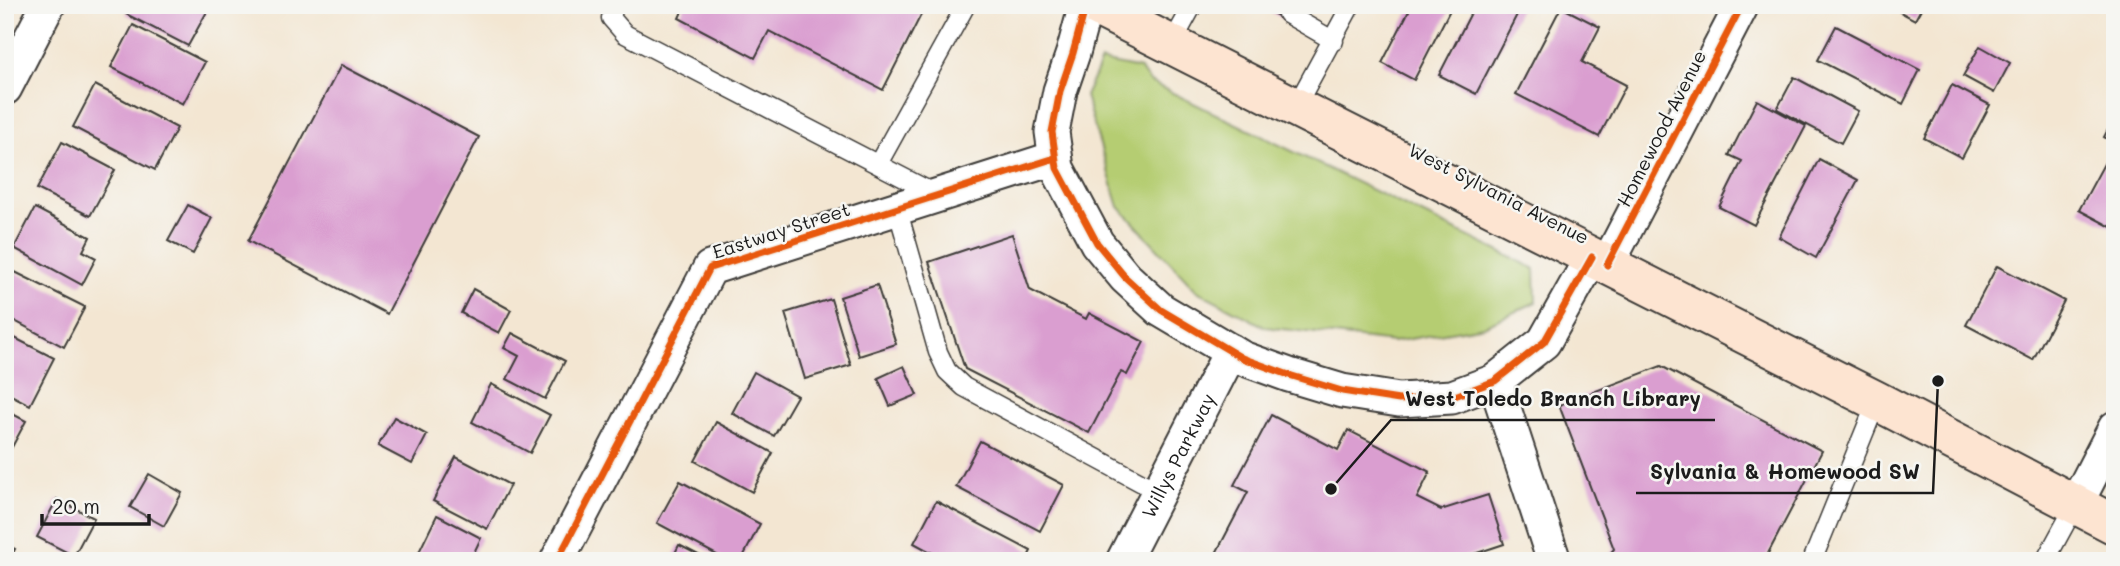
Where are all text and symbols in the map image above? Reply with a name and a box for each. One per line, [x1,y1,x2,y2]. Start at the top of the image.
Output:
street label: Homewood Avenue [1611,45,1711,211]
street label: West Sylvania Avenue [1404,137,1594,249]
street label: Eastway Street [709,196,853,264]
callout: West Toledo Branch Library [1391,378,1715,420]
text: West Toledo Branch Library [1405,384,1701,412]
street label: Willys Parkway [1135,389,1220,522]
callout: Sylvania & Homewood SW [1636,451,1933,493]
text: Sylvania & Homewood SW [1650,457,1920,485]
scale bar [42,482,149,526]
text: 20 m [52,492,100,519]

